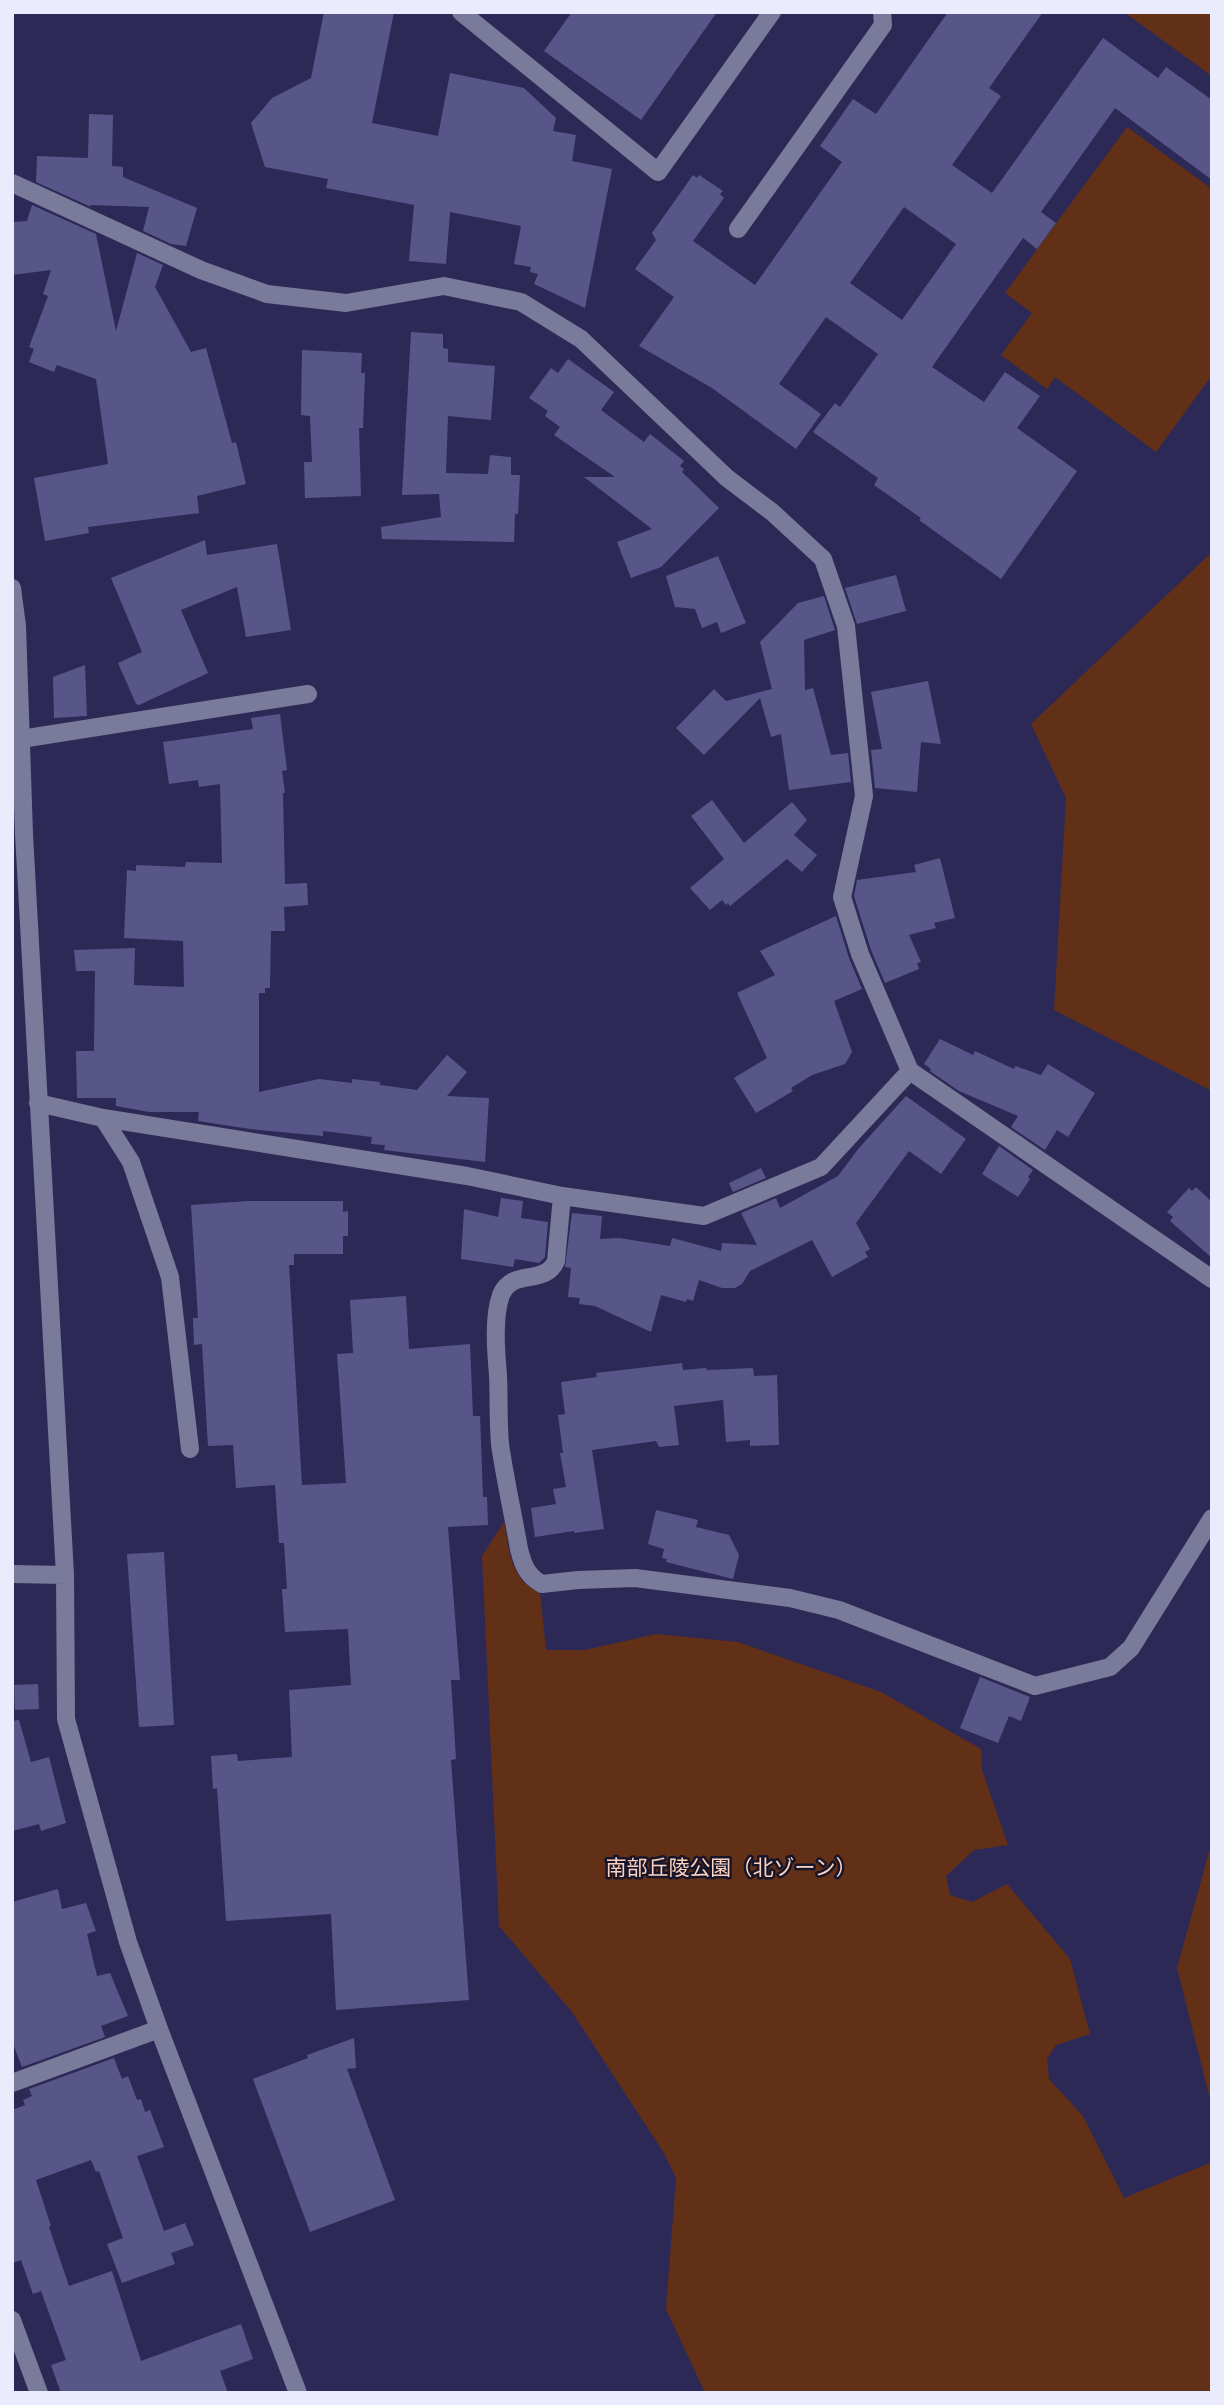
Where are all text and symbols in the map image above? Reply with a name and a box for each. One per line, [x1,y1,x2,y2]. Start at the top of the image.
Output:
park label: 南部丘陵公園（北ゾーン） [606,1853,856,1881]

